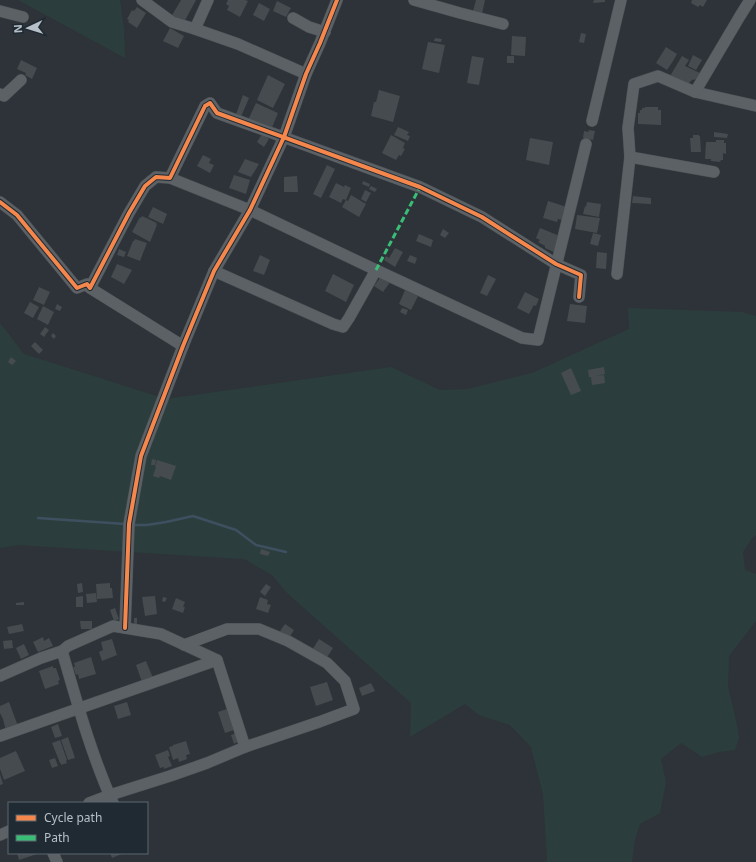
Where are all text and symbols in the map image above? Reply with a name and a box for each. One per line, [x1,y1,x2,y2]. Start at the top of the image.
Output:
north arrow [8,8,48,48]
text: N [10,24,25,34]
legend [8,802,148,854]
text: Cycle path [44,809,102,826]
text: Path [44,829,70,846]

